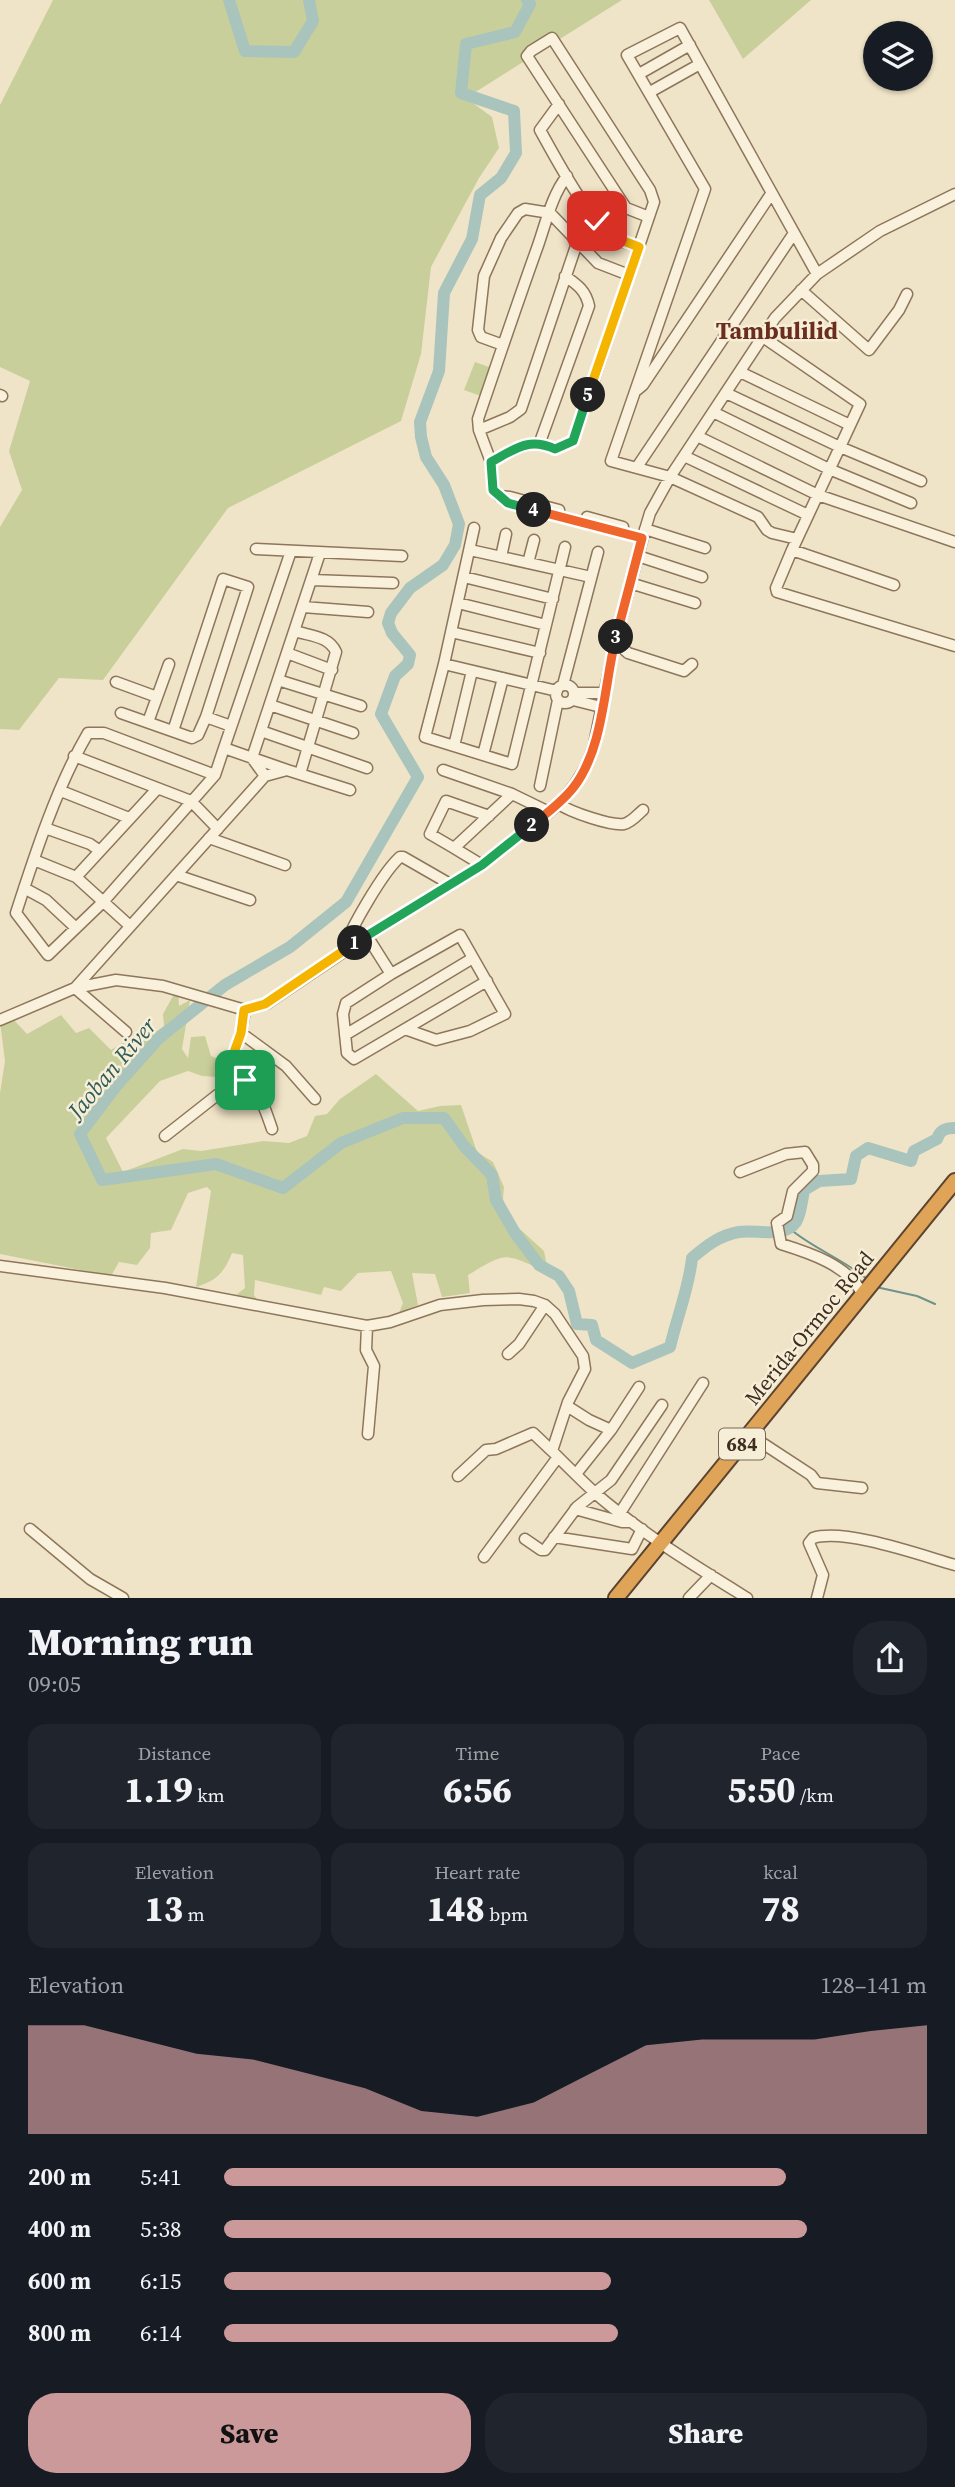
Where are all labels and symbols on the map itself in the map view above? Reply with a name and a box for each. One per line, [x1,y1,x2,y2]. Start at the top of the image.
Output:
pin [567,191,627,251]
district label: Tambulilid [716,314,838,347]
pin: 5 [570,378,606,412]
pin: 4 [516,492,552,528]
pin: 3 [598,620,634,654]
pin: 2 [514,808,550,842]
pin: 1 [338,926,372,960]
water label: Jaoban River [58,1010,164,1128]
pin [215,1050,275,1110]
street label: Merida-Ormoc Road [738,1245,880,1411]
road number: 684 [719,1428,765,1460]

